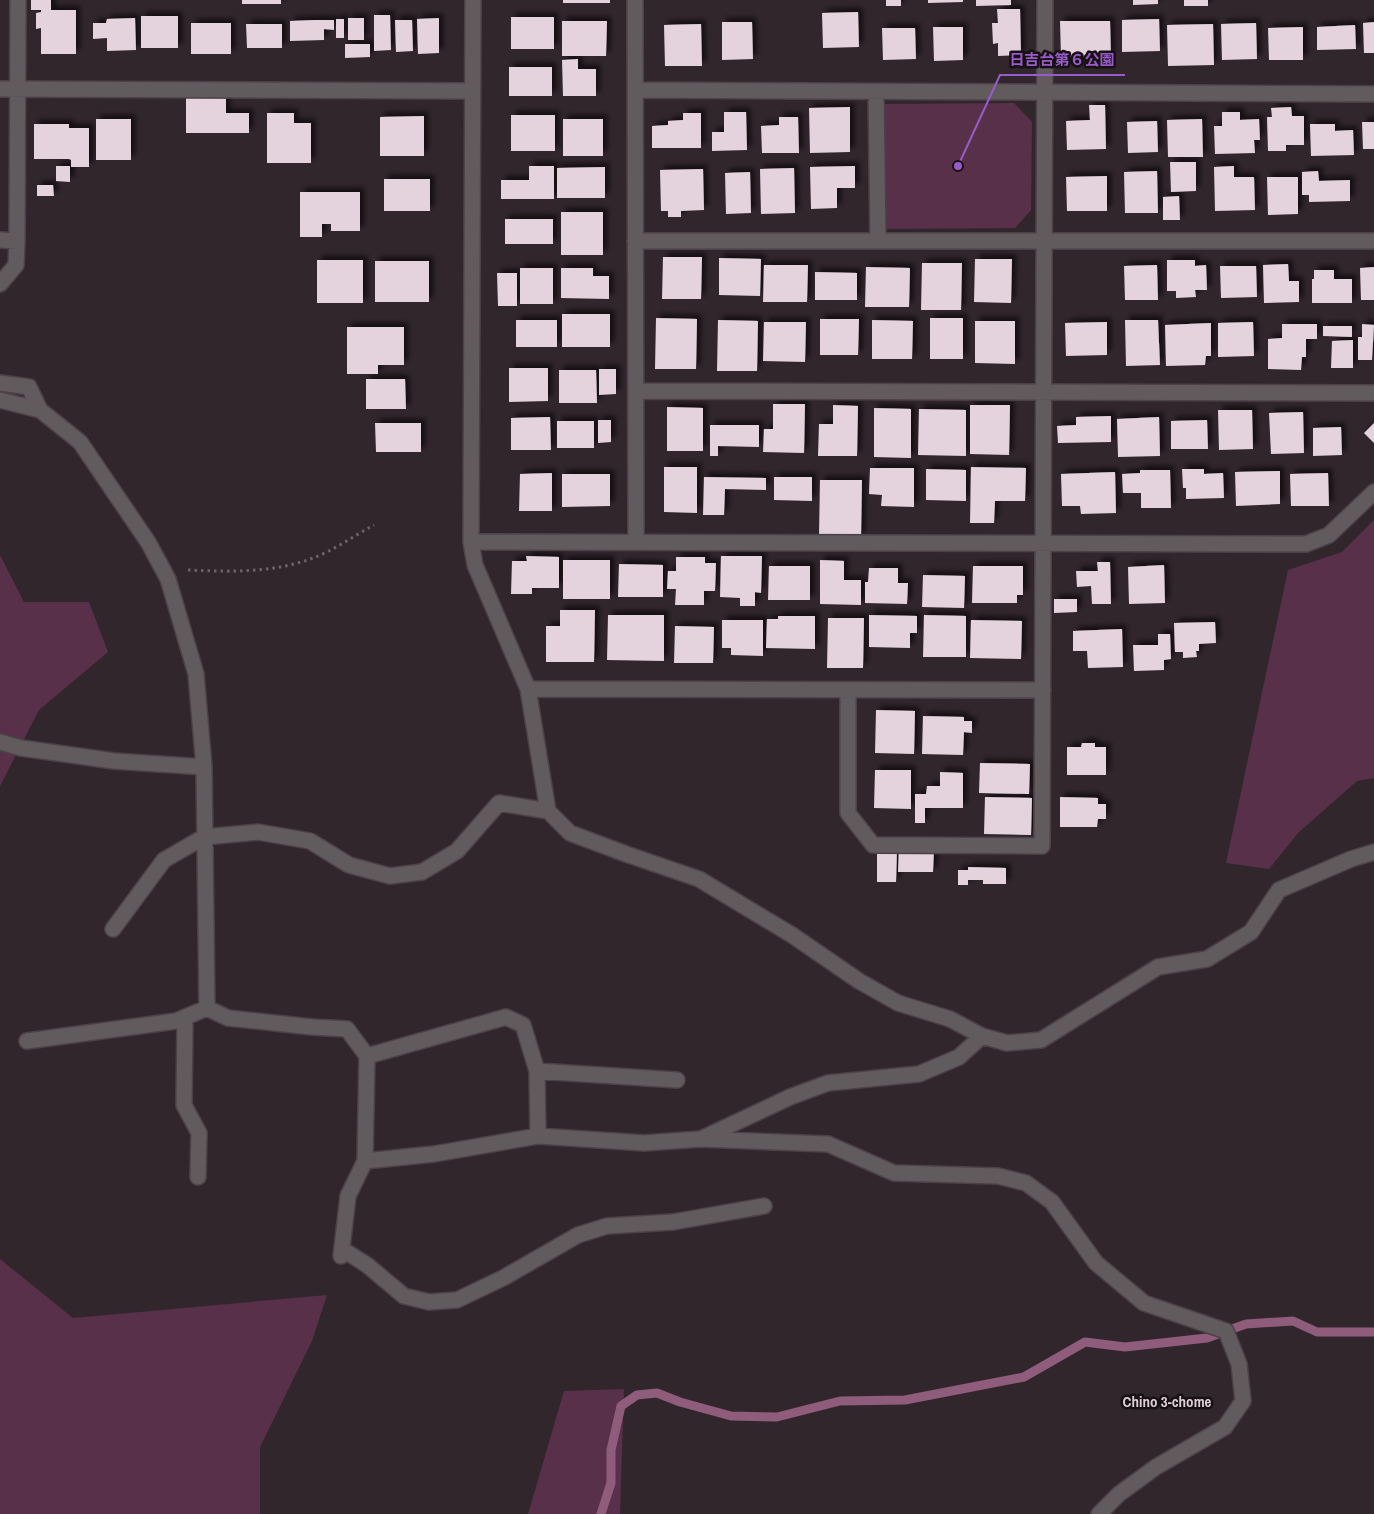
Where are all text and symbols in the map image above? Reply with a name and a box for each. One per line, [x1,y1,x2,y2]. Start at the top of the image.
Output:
callout: 日吉台第６公園 [1000,45,1125,75]
text: 日吉台第６公園 [1009,49,1115,70]
district label: Chino 3-chome [1123,1391,1212,1412]

